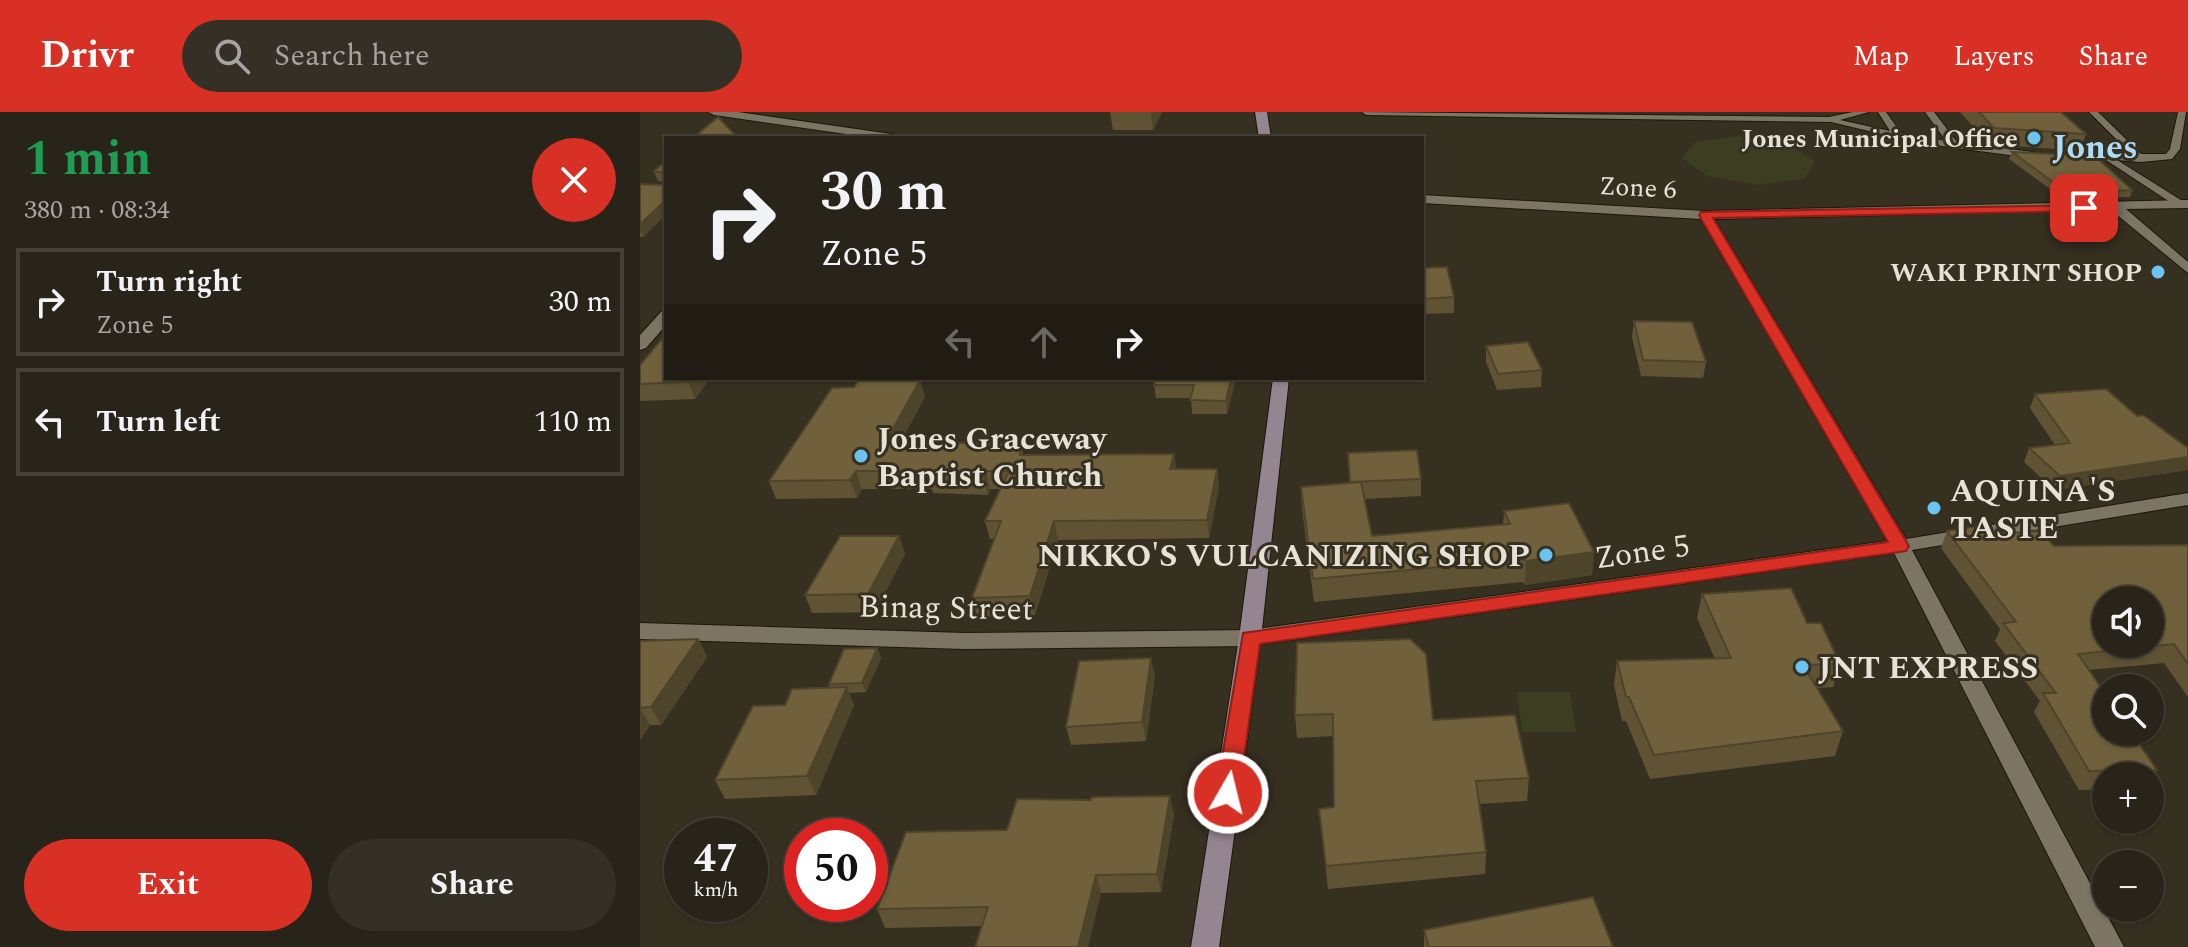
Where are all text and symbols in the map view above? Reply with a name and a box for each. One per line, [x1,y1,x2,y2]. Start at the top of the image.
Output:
search box [182,20,742,92]
text: Drivr [40,27,134,85]
text: Search here [274,33,430,79]
icon: search [210,34,254,78]
text: Map [1853,35,1909,78]
text: Layers [1953,35,2035,78]
text: Share [2079,35,2148,78]
place label: Jones Municipal Office [1741,119,2018,159]
district label: Jones [2052,122,2138,174]
text: 1 min [24,123,152,196]
marker: Jones Municipal Office [2025,129,2043,147]
button: close [532,138,616,222]
text: 30 m [820,150,947,235]
street label: Zone 6 [1598,166,1678,210]
icon: right [688,168,792,272]
pin [2050,174,2118,242]
icon: arrive [2062,186,2106,230]
text: 380 m · 08:34 [24,190,170,230]
text: Zone 5 [820,227,927,282]
place label: WAKI PRINT SHOP [1890,253,2142,293]
text: Turn right [96,259,242,305]
marker: WAKI PRINT SHOP [2149,263,2167,281]
text: 30 m [549,279,612,325]
icon: right [28,280,72,324]
text: Zone 5 [96,305,174,345]
icon: left [938,320,982,364]
icon: ahead [1022,320,1066,364]
icon: right [1106,320,1150,364]
text: Turn left [96,399,221,445]
text: 110 m [534,399,612,445]
icon: left [28,400,72,444]
place label: Jones Graceway Baptist Church [877,415,1108,501]
marker: Jones Graceway Baptist Church [852,447,870,465]
place label: AQUINA'S TASTE [1950,467,2116,553]
marker: AQUINA'S TASTE [1925,499,1943,517]
street label: Zone 5 [1592,522,1693,583]
place label: NIKKO'S VULCANIZING SHOP [1038,532,1530,581]
marker: NIKKO'S VULCANIZING SHOP [1537,546,1555,564]
street label: Binag Street [858,582,1034,635]
map controls [2092,586,2164,922]
button: sound [2092,586,2164,658]
place label: JNT EXPRESS [1818,644,2038,693]
marker: JNT EXPRESS [1793,658,1811,676]
button: search [2092,674,2164,746]
position arrow [1186,751,1270,835]
button: + [2092,762,2164,834]
speed limit sign: 50 [784,818,888,922]
text: 47 [694,829,738,890]
button: Exit [24,839,312,931]
button: Share [328,839,616,931]
button: − [2092,850,2164,922]
text: km/h [694,875,739,905]

